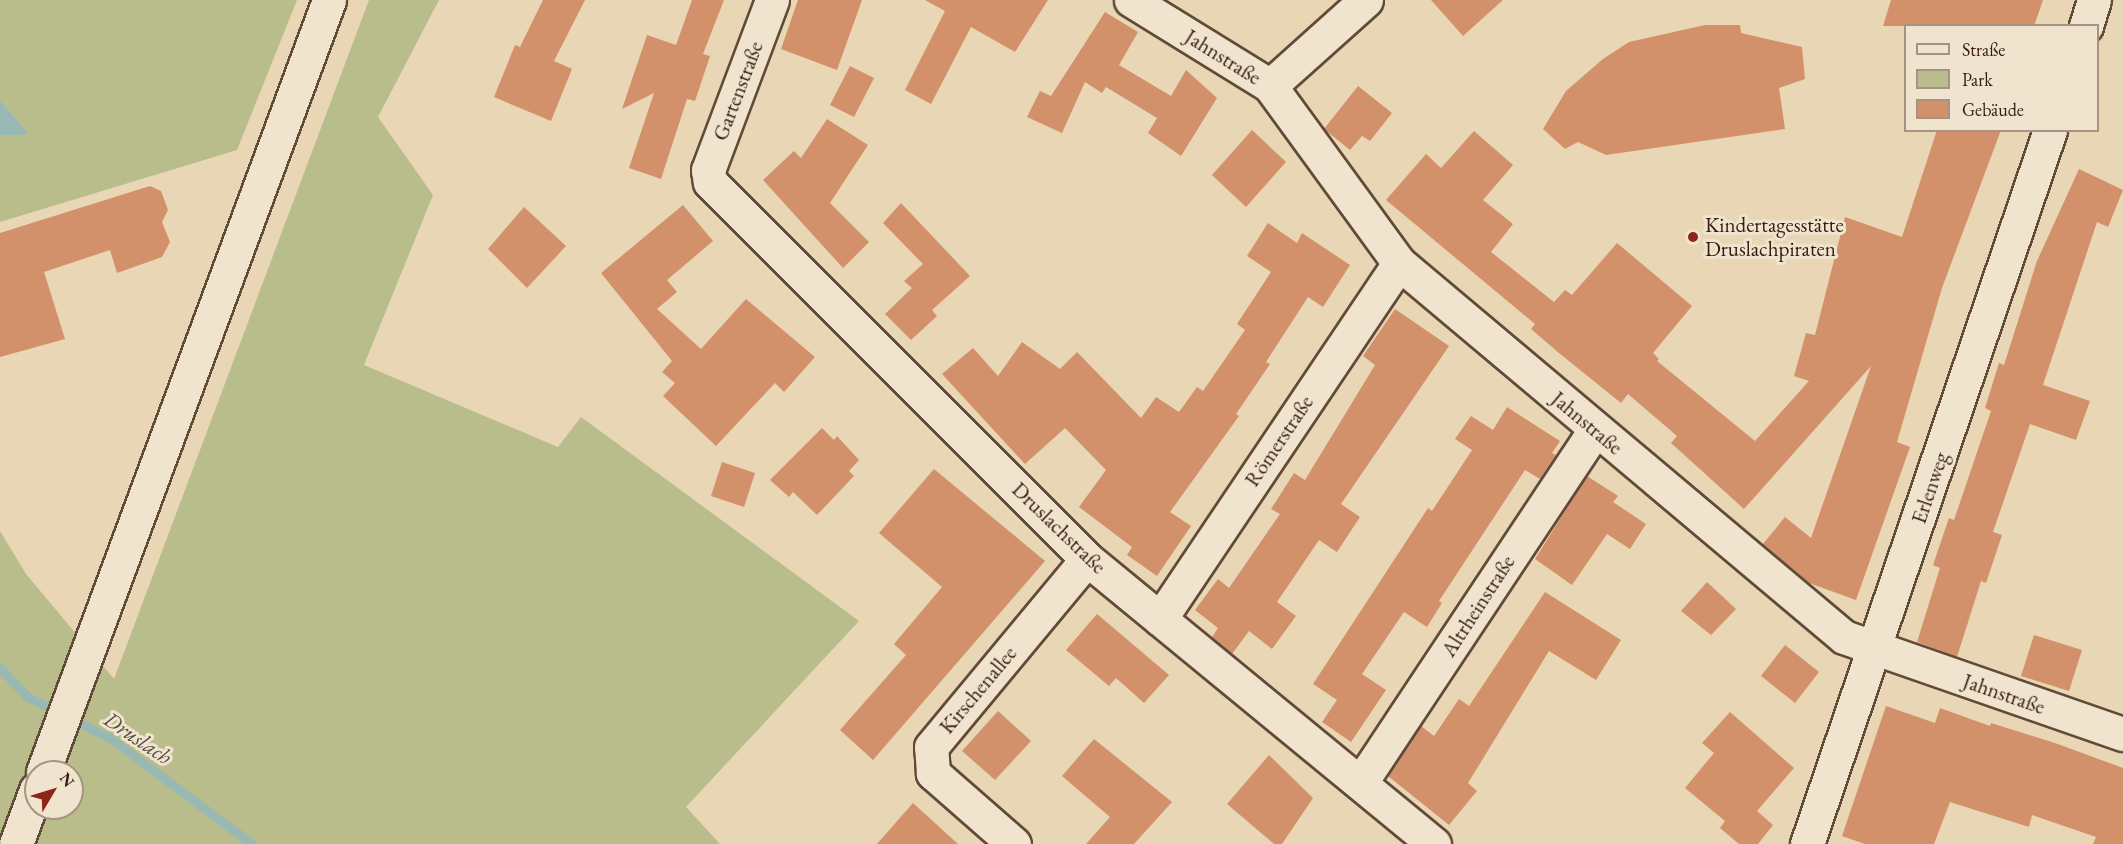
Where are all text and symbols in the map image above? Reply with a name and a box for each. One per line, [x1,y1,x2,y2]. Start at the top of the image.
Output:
street label: Jahnstraße [1180,24,1266,90]
legend [1904,24,2099,132]
street label: Gartenstraße [708,38,768,144]
text: Straße [1962,38,2005,61]
text: Park [1962,68,1993,91]
text: Gebäude [1962,98,2024,121]
place label: Kindertagesstätte Druslachpiraten [1705,212,1844,262]
marker: Kindertagesstätte Druslachpiraten [1686,230,1700,244]
street label: Jahnstraße [1546,386,1628,460]
street label: Römerstraße [1239,391,1319,491]
street label: Erlenweg [1906,449,1954,527]
street label: Druslachstraße [1007,477,1111,579]
street label: Altrheinstraße [1436,551,1520,661]
street label: Kirschenallee [934,641,1022,739]
street label: Jahnstraße [1960,668,2048,720]
water label: Druslach [99,706,177,770]
north arrow [24,760,84,820]
text: N [55,768,79,791]

